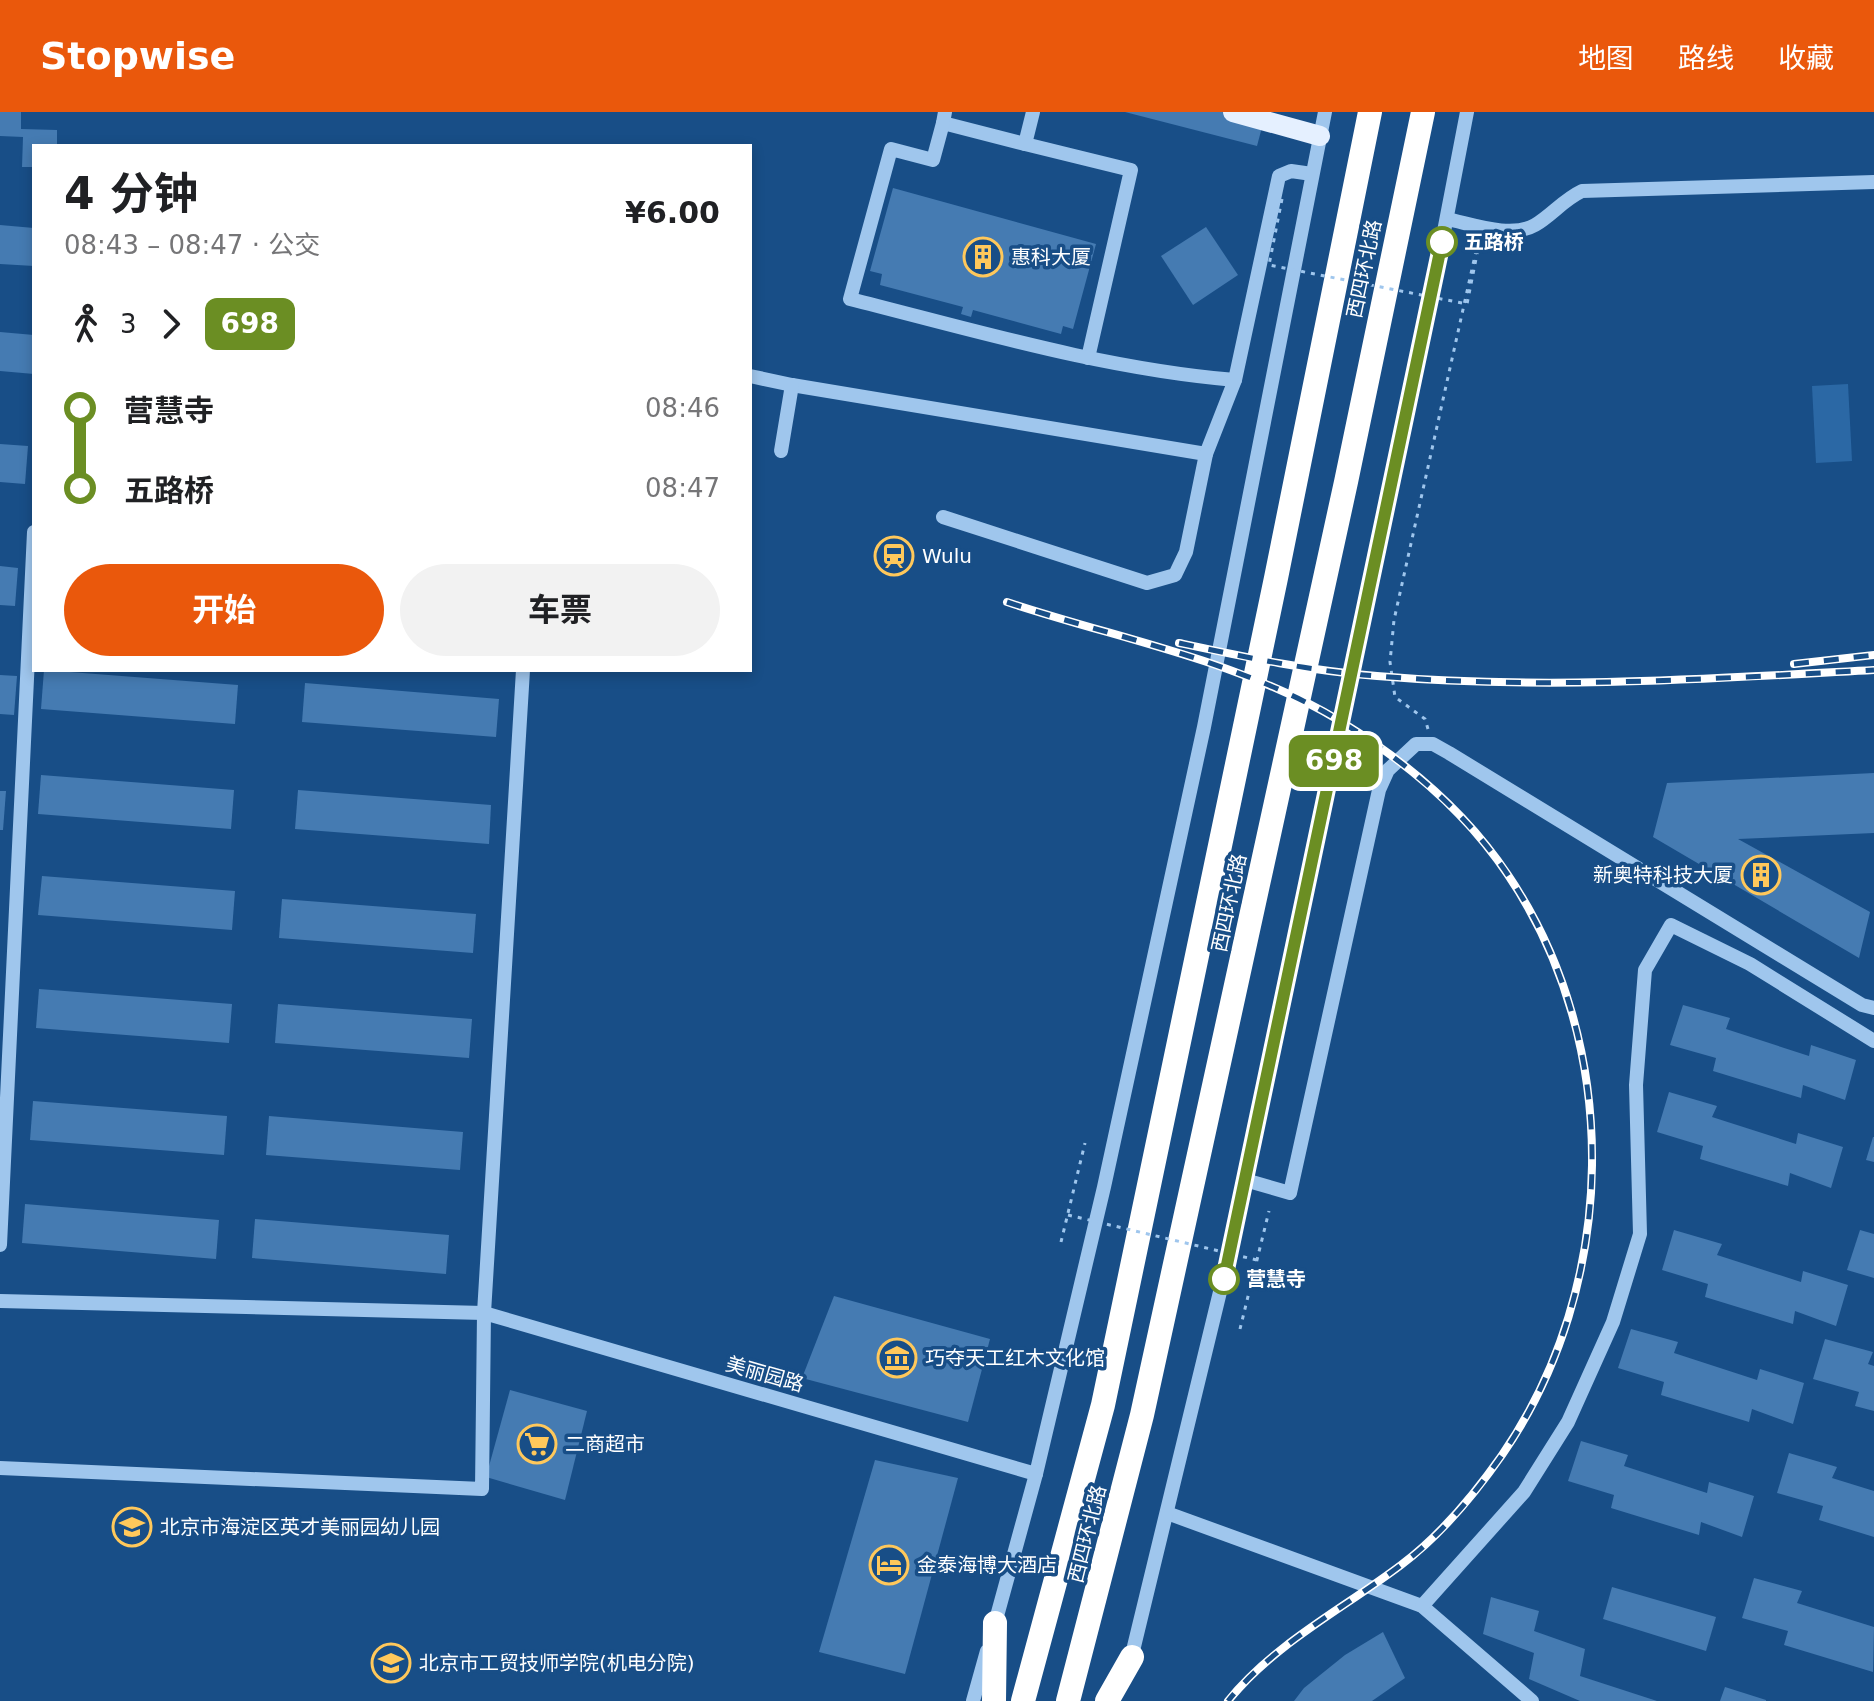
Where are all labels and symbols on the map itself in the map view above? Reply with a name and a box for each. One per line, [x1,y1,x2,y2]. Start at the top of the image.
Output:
street label: 西四环北路 [1342,218,1386,320]
marker: 五路桥 [1427,227,1457,257]
place label: 五路桥 [1464,230,1524,254]
building icon: 惠科大厦 [962,236,1004,278]
place label: 惠科大厦 [1011,245,1091,269]
station icon: Wulu [873,535,915,577]
place label: Wulu [922,544,972,568]
line badge: 698 [1288,735,1380,787]
street label: 西四环北路 [1207,852,1251,954]
building icon: 新奥特科技大厦 [1740,854,1782,896]
place label: 新奥特科技大厦 [1593,863,1733,887]
marker: 营慧寺 [1209,1264,1239,1294]
place label: 营慧寺 [1246,1267,1306,1291]
museum icon: 巧夺天工红木文化馆 [876,1337,918,1379]
place label: 巧夺天工红木文化馆 [925,1346,1105,1370]
street label: 美丽园路 [723,1351,807,1397]
supermarket icon: 二商超市 [516,1423,558,1465]
place label: 二商超市 [565,1432,645,1456]
street label: 西四环北路 [1063,1483,1111,1585]
school or university icon: 北京市海淀区英才美丽园幼儿园 [111,1506,153,1548]
place label: 北京市海淀区英才美丽园幼儿园 [160,1515,440,1539]
hotel icon: 金泰海博大酒店 [868,1544,910,1586]
place label: 金泰海博大酒店 [917,1553,1057,1577]
school or university icon: 北京市工贸技师学院(机电分院) [370,1642,412,1684]
place label: 北京市工贸技师学院(机电分院) [419,1651,695,1675]

